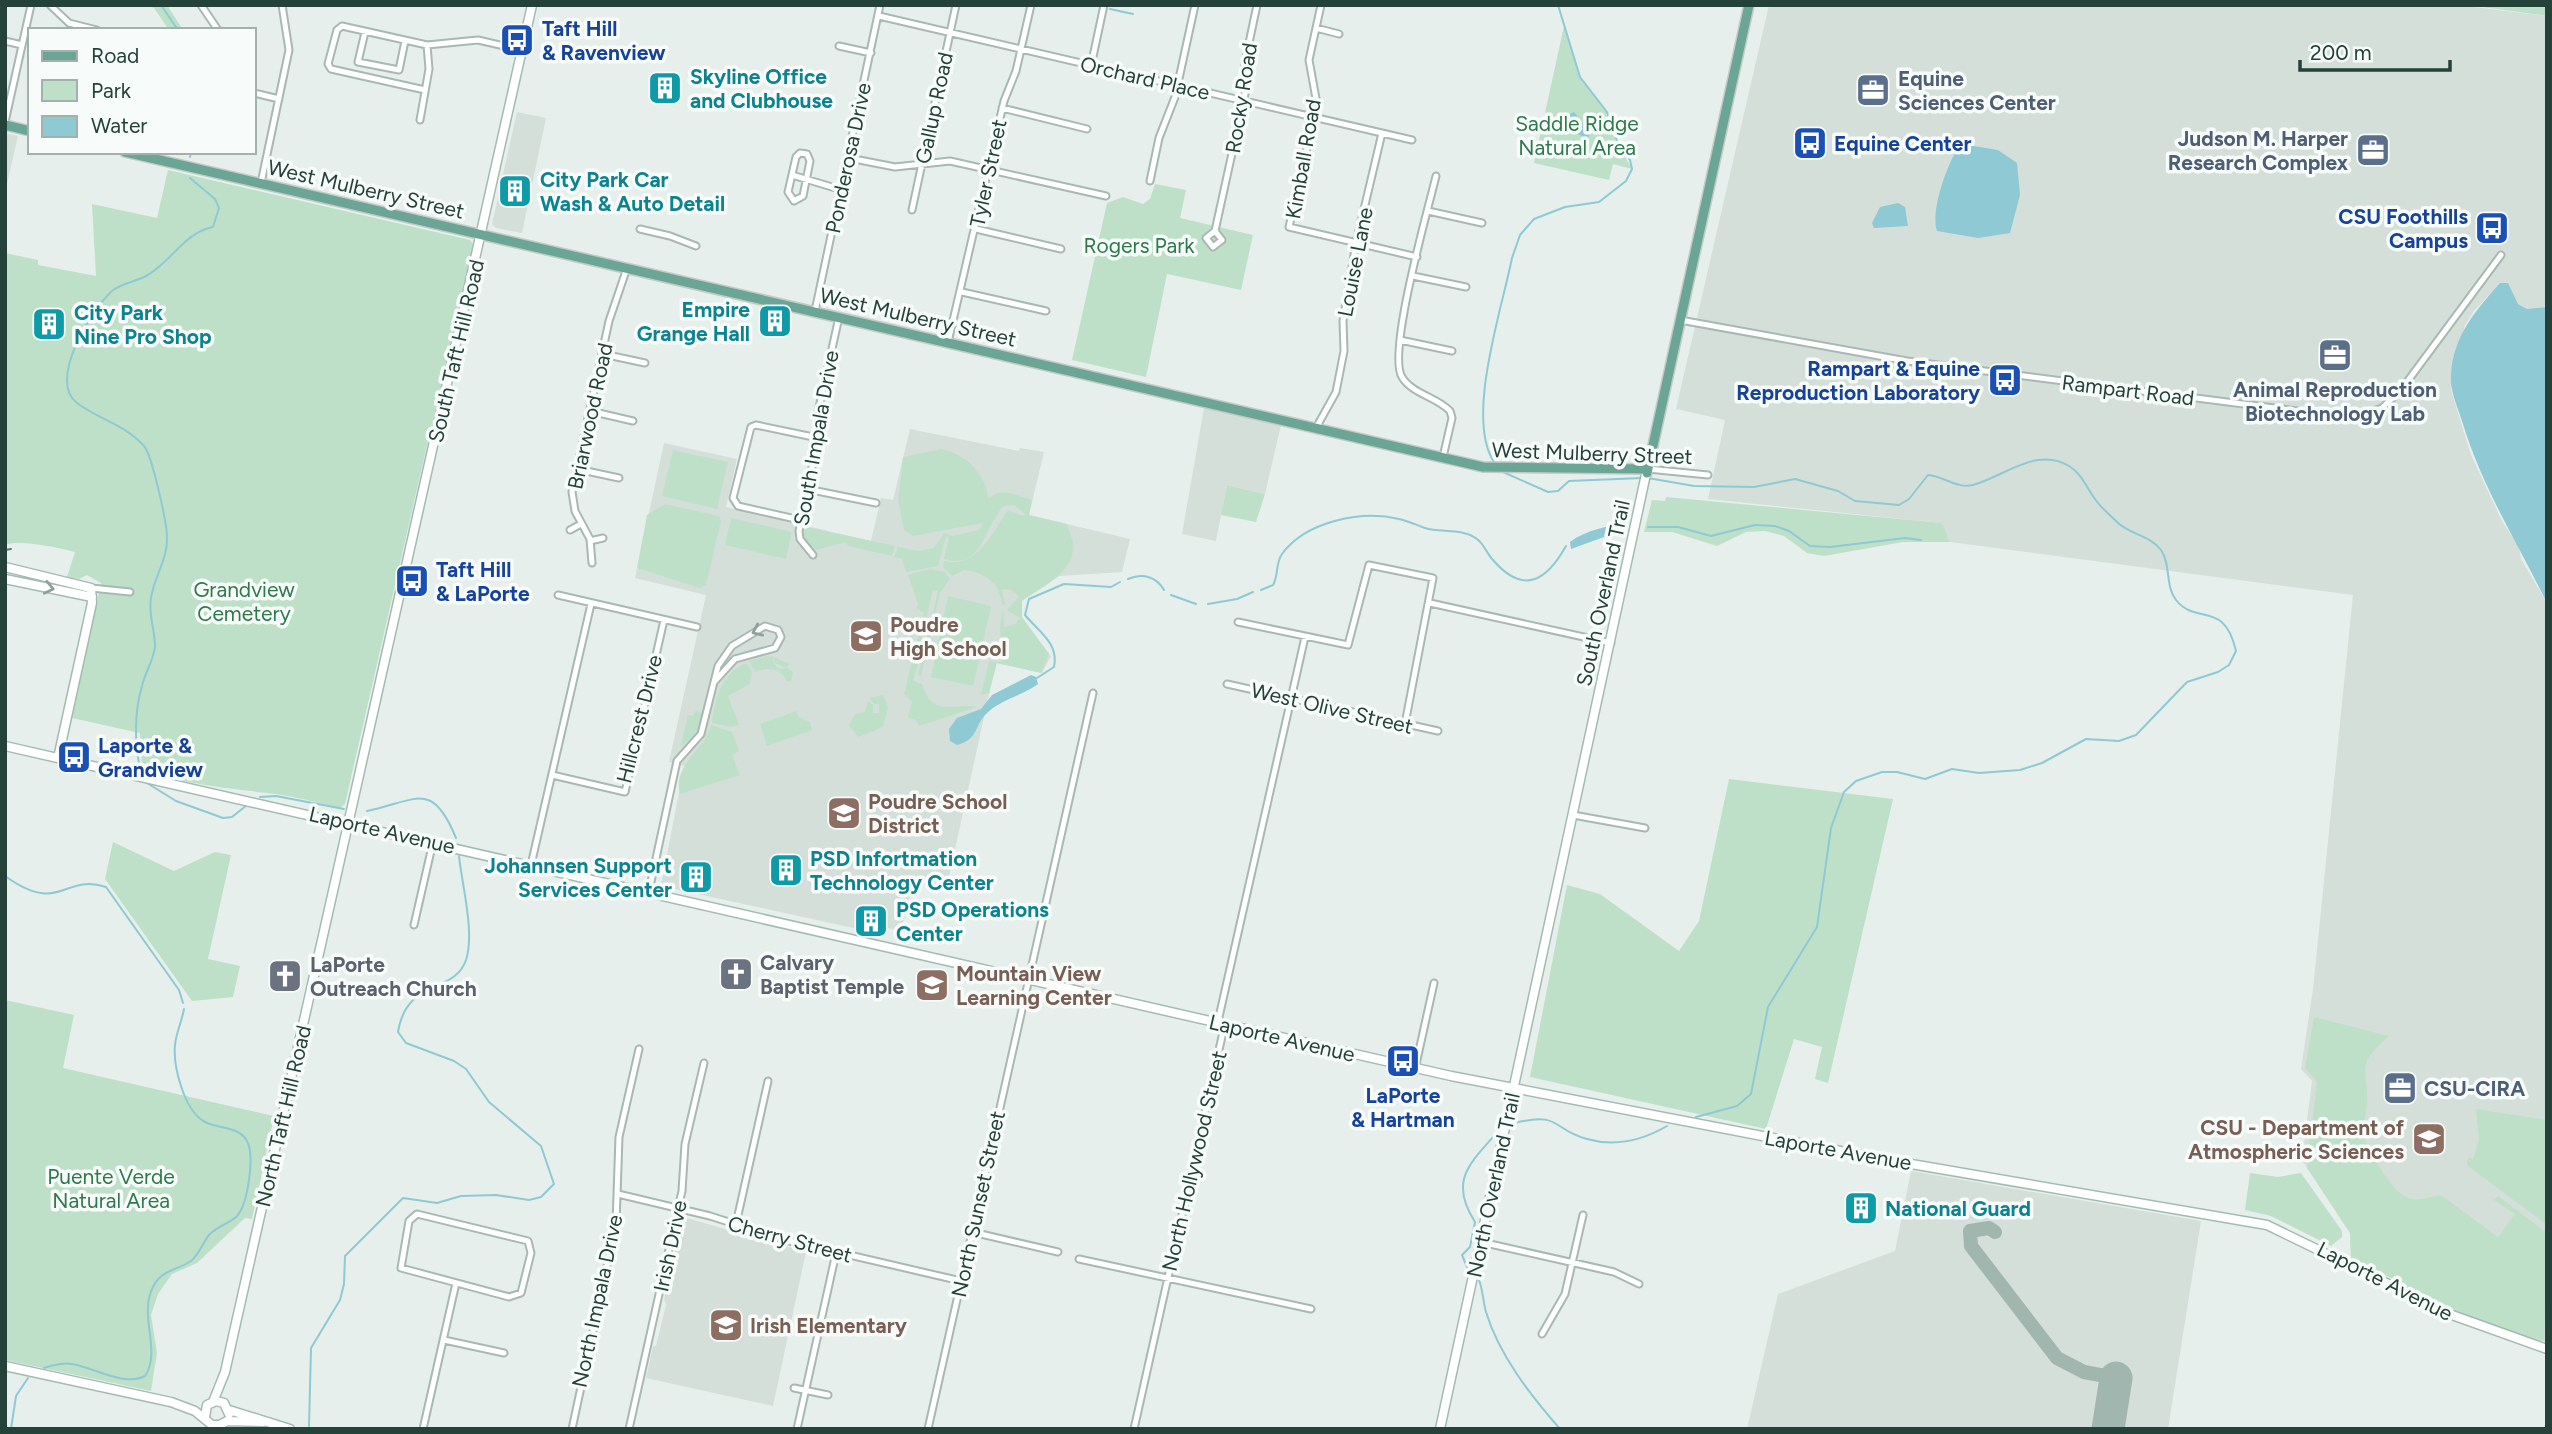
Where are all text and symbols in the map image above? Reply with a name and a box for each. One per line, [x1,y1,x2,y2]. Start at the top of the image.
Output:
place label: Taft Hill & Ravenview [542,16,666,65]
bus stop icon: Taft Hill & Ravenview [498,21,536,59]
legend [28,28,256,154]
scale bar [2300,28,2450,72]
text: 200 m [2310,40,2372,65]
street label: Rocky Road [1220,41,1262,155]
text: Road [91,43,139,68]
street label: Gallup Road [910,50,958,166]
street label: Orchard Place [1078,51,1212,105]
place label: Skyline Office and Clubhouse [690,64,833,113]
place label: Equine Sciences Center [1898,66,2056,115]
building icon: Skyline Office and Clubhouse [646,69,684,107]
office icon: Equine Sciences Center [1854,71,1892,109]
text: Park [91,78,132,103]
street label: Ponderosa Drive [820,81,876,235]
street label: Kimball Road [1280,97,1326,221]
park label: Saddle Ridge Natural Area [1515,111,1639,160]
text: Water [91,113,147,138]
street label: Tyler Street [964,117,1012,229]
bus stop icon: Equine Center [1791,124,1829,162]
place label: Judson M. Harper Research Complex [2168,126,2349,175]
place label: Equine Center [1834,131,1971,156]
office icon: Judson M. Harper Research Complex [2354,131,2392,169]
street label: West Mulberry Street [265,154,467,224]
place label: City Park Car Wash & Auto Detail [540,167,725,216]
building icon: City Park Car Wash & Auto Detail [496,172,534,210]
place label: CSU Foothills Campus [2338,204,2468,253]
street label: Louise Lane [1332,205,1378,319]
bus stop icon: CSU Foothills Campus [2473,209,2511,247]
park label: Rogers Park [1083,233,1195,258]
street label: South Taft Hill Road [423,257,489,445]
street label: West Mulberry Street [817,282,1019,352]
place label: Empire Grange Hall [637,297,750,346]
place label: City Park Nine Pro Shop [74,300,212,349]
building icon: Empire Grange Hall [756,302,794,340]
building icon: City Park Nine Pro Shop [30,305,68,343]
office icon: Animal Reproduction Biotechnology Lab [2316,336,2354,374]
street label: Briarwood Road [562,341,618,491]
street label: South Impala Drive [788,348,844,528]
place label: Rampart & Equine Reproduction Laboratory [1736,356,1981,405]
bus stop icon: Rampart & Equine Reproduction Laboratory [1986,361,2024,399]
street label: Rampart Road [2060,369,2196,411]
place label: Animal Reproduction Biotechnology Lab [2233,377,2437,426]
street label: West Mulberry Street [1491,437,1693,469]
street label: South Overland Trail [1571,498,1635,688]
place label: Taft Hill & LaPorte [436,557,530,606]
bus stop icon: Taft Hill & LaPorte [393,562,431,600]
park label: Grandview Cemetery [193,577,295,626]
one-way arrow [43,580,55,595]
place label: Poudre High School [890,612,1007,661]
school or university icon: Poudre High School [847,617,885,655]
one-way arrow [752,623,764,637]
street label: Hillcrest Drive [611,652,667,786]
street label: West Olive Street [1249,677,1416,739]
place label: Laporte & Grandview [98,733,204,782]
bus stop icon: Laporte & Grandview [55,738,93,776]
place label: Poudre School District [868,789,1007,838]
school or university icon: Poudre School District [825,794,863,832]
street label: Laporte Avenue [307,801,457,859]
place label: PSD Infortmation Technology Center [810,846,994,895]
building icon: PSD Infortmation Technology Center [767,851,805,889]
place label: Johannsen Support Services Center [484,853,672,902]
building icon: Johannsen Support Services Center [677,858,715,896]
place label: PSD Operations Center [896,897,1049,946]
building icon: PSD Operations Center [852,902,890,940]
place label: Calvary Baptist Temple [760,950,904,999]
place label: LaPorte Outreach Church [310,952,477,1001]
church icon: Calvary Baptist Temple [717,955,755,993]
church icon: LaPorte Outreach Church [266,957,304,995]
place label: Mountain View Learning Center [956,961,1112,1010]
school or university icon: Mountain View Learning Center [913,966,951,1004]
street label: Laporte Avenue [1207,1009,1357,1067]
street label: North Taft Hill Road [250,1023,316,1209]
bus stop icon: LaPorte & Hartman [1384,1042,1422,1080]
street label: North Hollywood Street [1156,1048,1232,1274]
office icon: CSU-CIRA [2381,1069,2419,1107]
place label: CSU-CIRA [2424,1076,2525,1101]
place label: LaPorte & Hartman [1351,1083,1455,1132]
street label: North Overland Trail [1461,1090,1525,1280]
street label: North Sunset Street [946,1108,1010,1299]
place label: CSU - Department of Atmospheric Sciences [2188,1115,2405,1164]
school or university icon: CSU - Department of Atmospheric Sciences [2410,1120,2448,1158]
street label: Laporte Avenue [1763,1125,1913,1175]
park label: Puente Verde Natural Area [47,1164,175,1213]
building icon: National Guard [1842,1189,1880,1227]
place label: National Guard [1885,1196,2031,1221]
street label: Irish Drive [648,1198,692,1294]
street label: Cherry Street [725,1210,855,1268]
street label: North Impala Drive [566,1212,628,1390]
street label: Laporte Avenue [2313,1236,2457,1326]
school or university icon: Irish Elementary [707,1306,745,1344]
place label: Irish Elementary [750,1313,908,1338]

